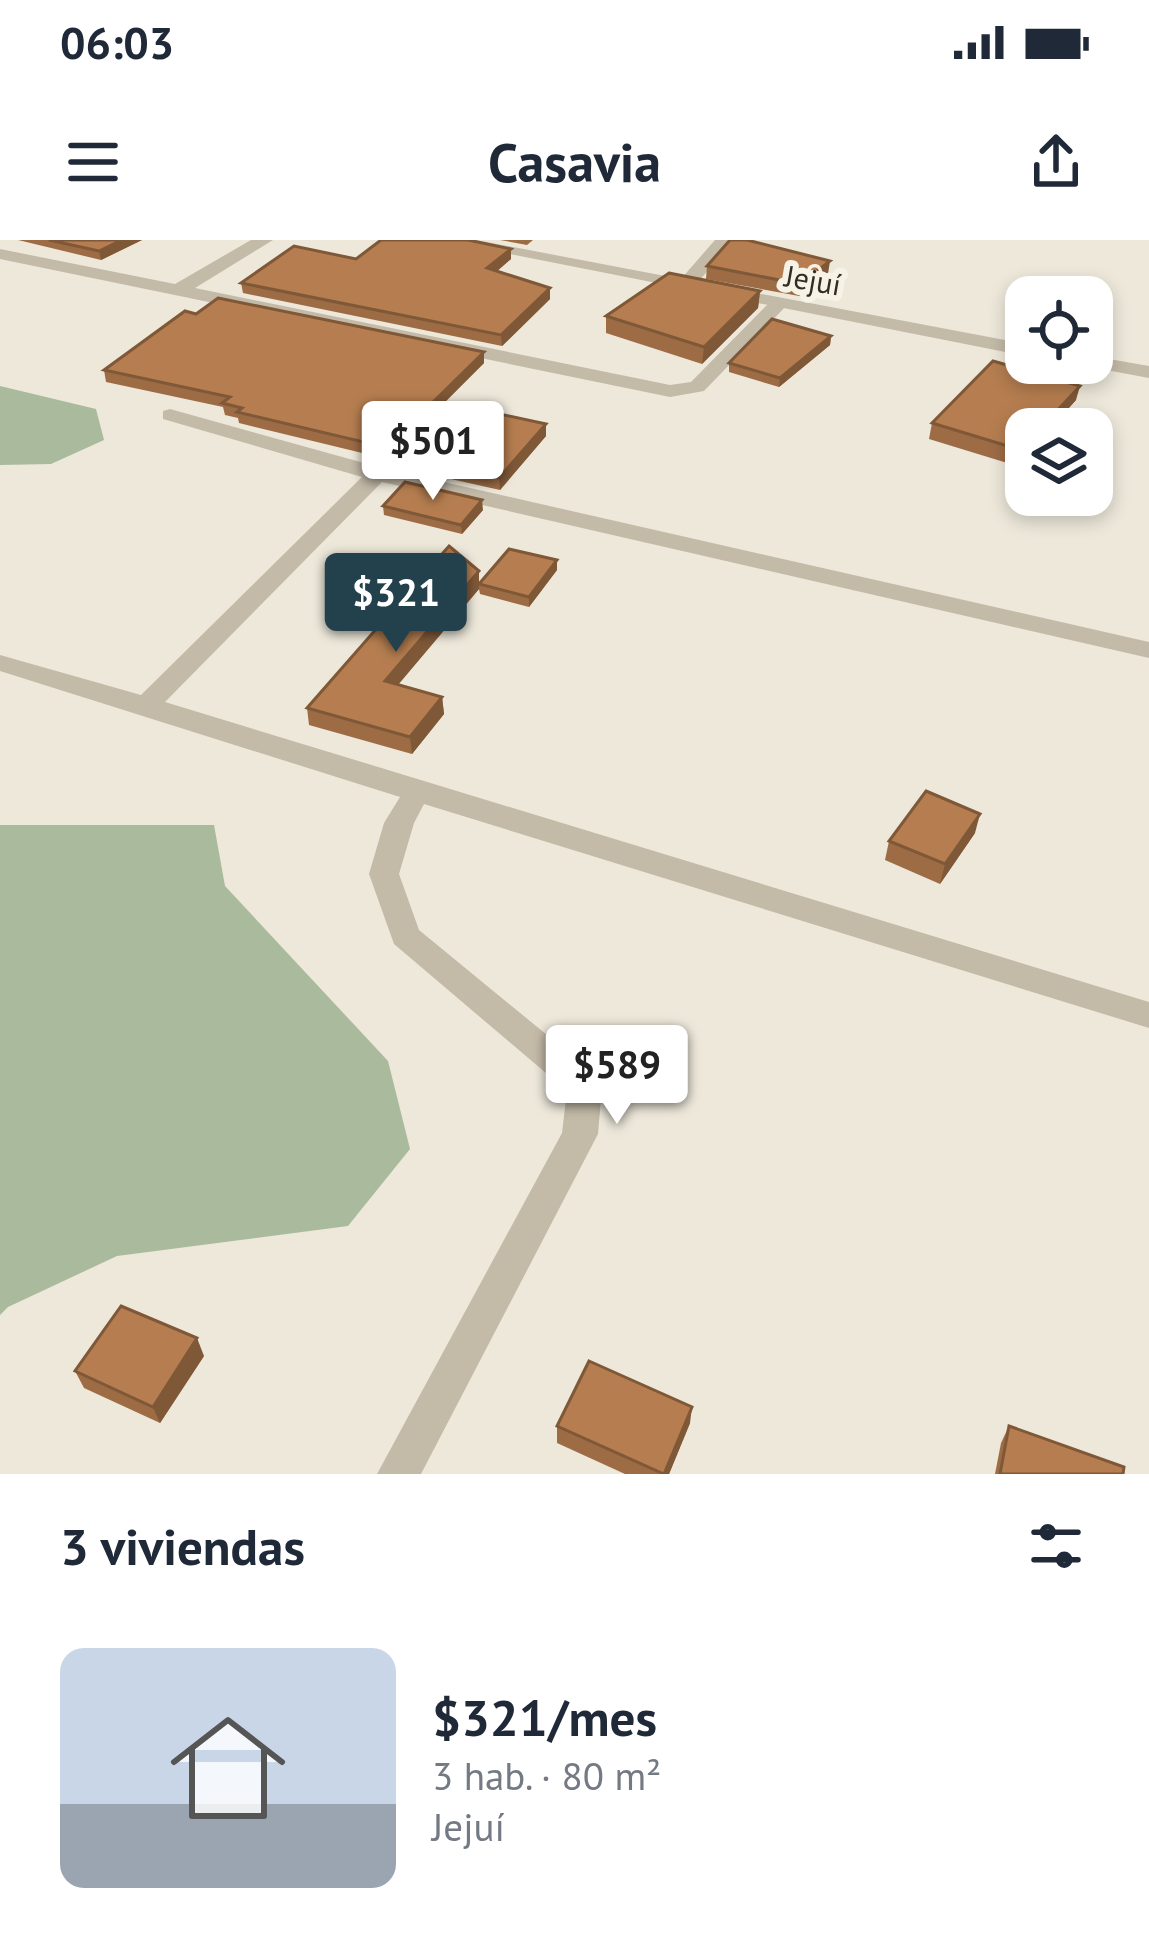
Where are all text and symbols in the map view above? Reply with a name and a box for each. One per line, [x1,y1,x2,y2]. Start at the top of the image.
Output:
text: 06:03 [60,13,174,71]
text: Casavia [488,127,661,197]
icon: menu [60,129,126,195]
icon: share [1023,129,1089,195]
street label: Jejuí [780,255,844,304]
map controls [1005,276,1113,516]
button: locate [1005,276,1113,384]
pin: $501 [362,401,504,503]
button: layers [1005,408,1113,516]
text: $501 [389,414,477,465]
pin: $321 [325,553,467,655]
text: $321 [352,566,440,617]
pin: $589 [546,1025,688,1127]
text: $589 [573,1038,661,1089]
text: 3 viviendas [60,1513,305,1579]
icon: filters [1023,1513,1089,1579]
text: $321/mes [432,1684,657,1750]
icon: home [156,1696,300,1840]
text: 3 hab. · 80 m² [432,1750,661,1801]
text: Jejuí [432,1801,505,1852]

